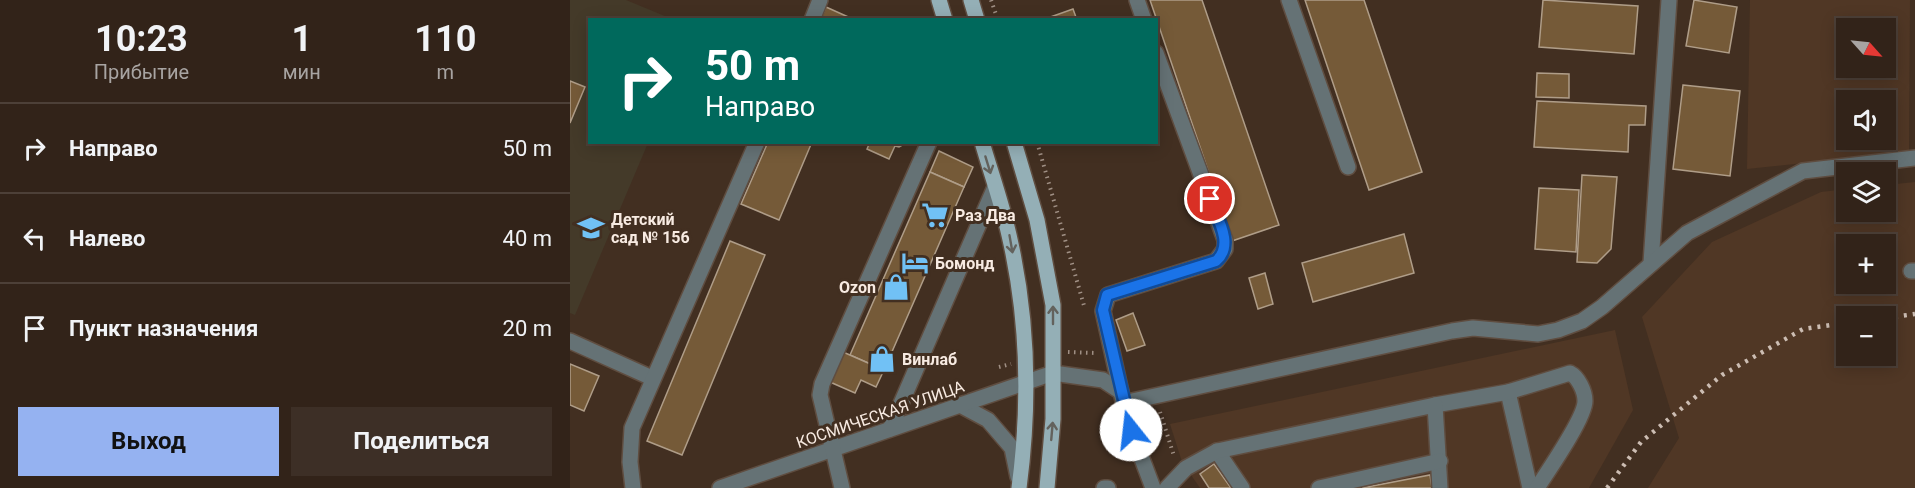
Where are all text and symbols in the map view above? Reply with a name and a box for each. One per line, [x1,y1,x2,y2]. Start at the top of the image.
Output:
text: 10:23 [95,18,188,60]
text: 1 [291,18,312,60]
text: 110 [414,18,476,60]
north arrow [1836,18,1896,78]
map controls [1836,18,1896,366]
text: 50 m [705,41,800,90]
icon: right [606,42,684,120]
text: Прибытие [94,60,189,84]
text: мин [283,60,321,84]
text: m [437,60,454,84]
button: sound [1836,90,1896,150]
text: Направо [705,91,815,123]
icon: right [18,132,51,165]
text: Направо [69,136,158,161]
text: 50 m [503,136,552,161]
one-way arrow [983,155,994,174]
button: layers [1836,162,1896,222]
pin [1184,173,1235,224]
icon: arrive [1193,182,1226,215]
supermarket icon: Раз Два [920,200,950,230]
place label: Раз Два [955,206,1016,225]
place label: Детский сад № 156 [611,210,690,247]
school or university icon: Детский сад № 156 [576,213,606,243]
icon: left [18,222,51,255]
text: Налево [69,226,146,251]
text: 40 m [503,226,552,251]
one-way arrow [1006,233,1017,253]
button: + [1836,234,1896,294]
hotel icon: Бомонд [900,248,930,278]
place label: Бомонд [935,254,994,273]
shop icon: Ozon [881,272,911,302]
place label: Ozon [839,278,876,297]
one-way arrow [1047,305,1058,325]
button: − [1836,306,1896,366]
icon: arrive [18,312,51,345]
text: Пункт назначения [69,316,258,341]
text: 20 m [503,316,552,341]
shop icon: Винлаб [867,344,897,374]
place label: Винлаб [902,350,957,369]
street label: КОСМИЧЕСКАЯ УЛИЦА [794,377,967,452]
position arrow [1099,398,1163,462]
button: Выход [18,407,279,476]
button: Поделиться [291,407,552,476]
one-way arrow [1047,421,1058,441]

